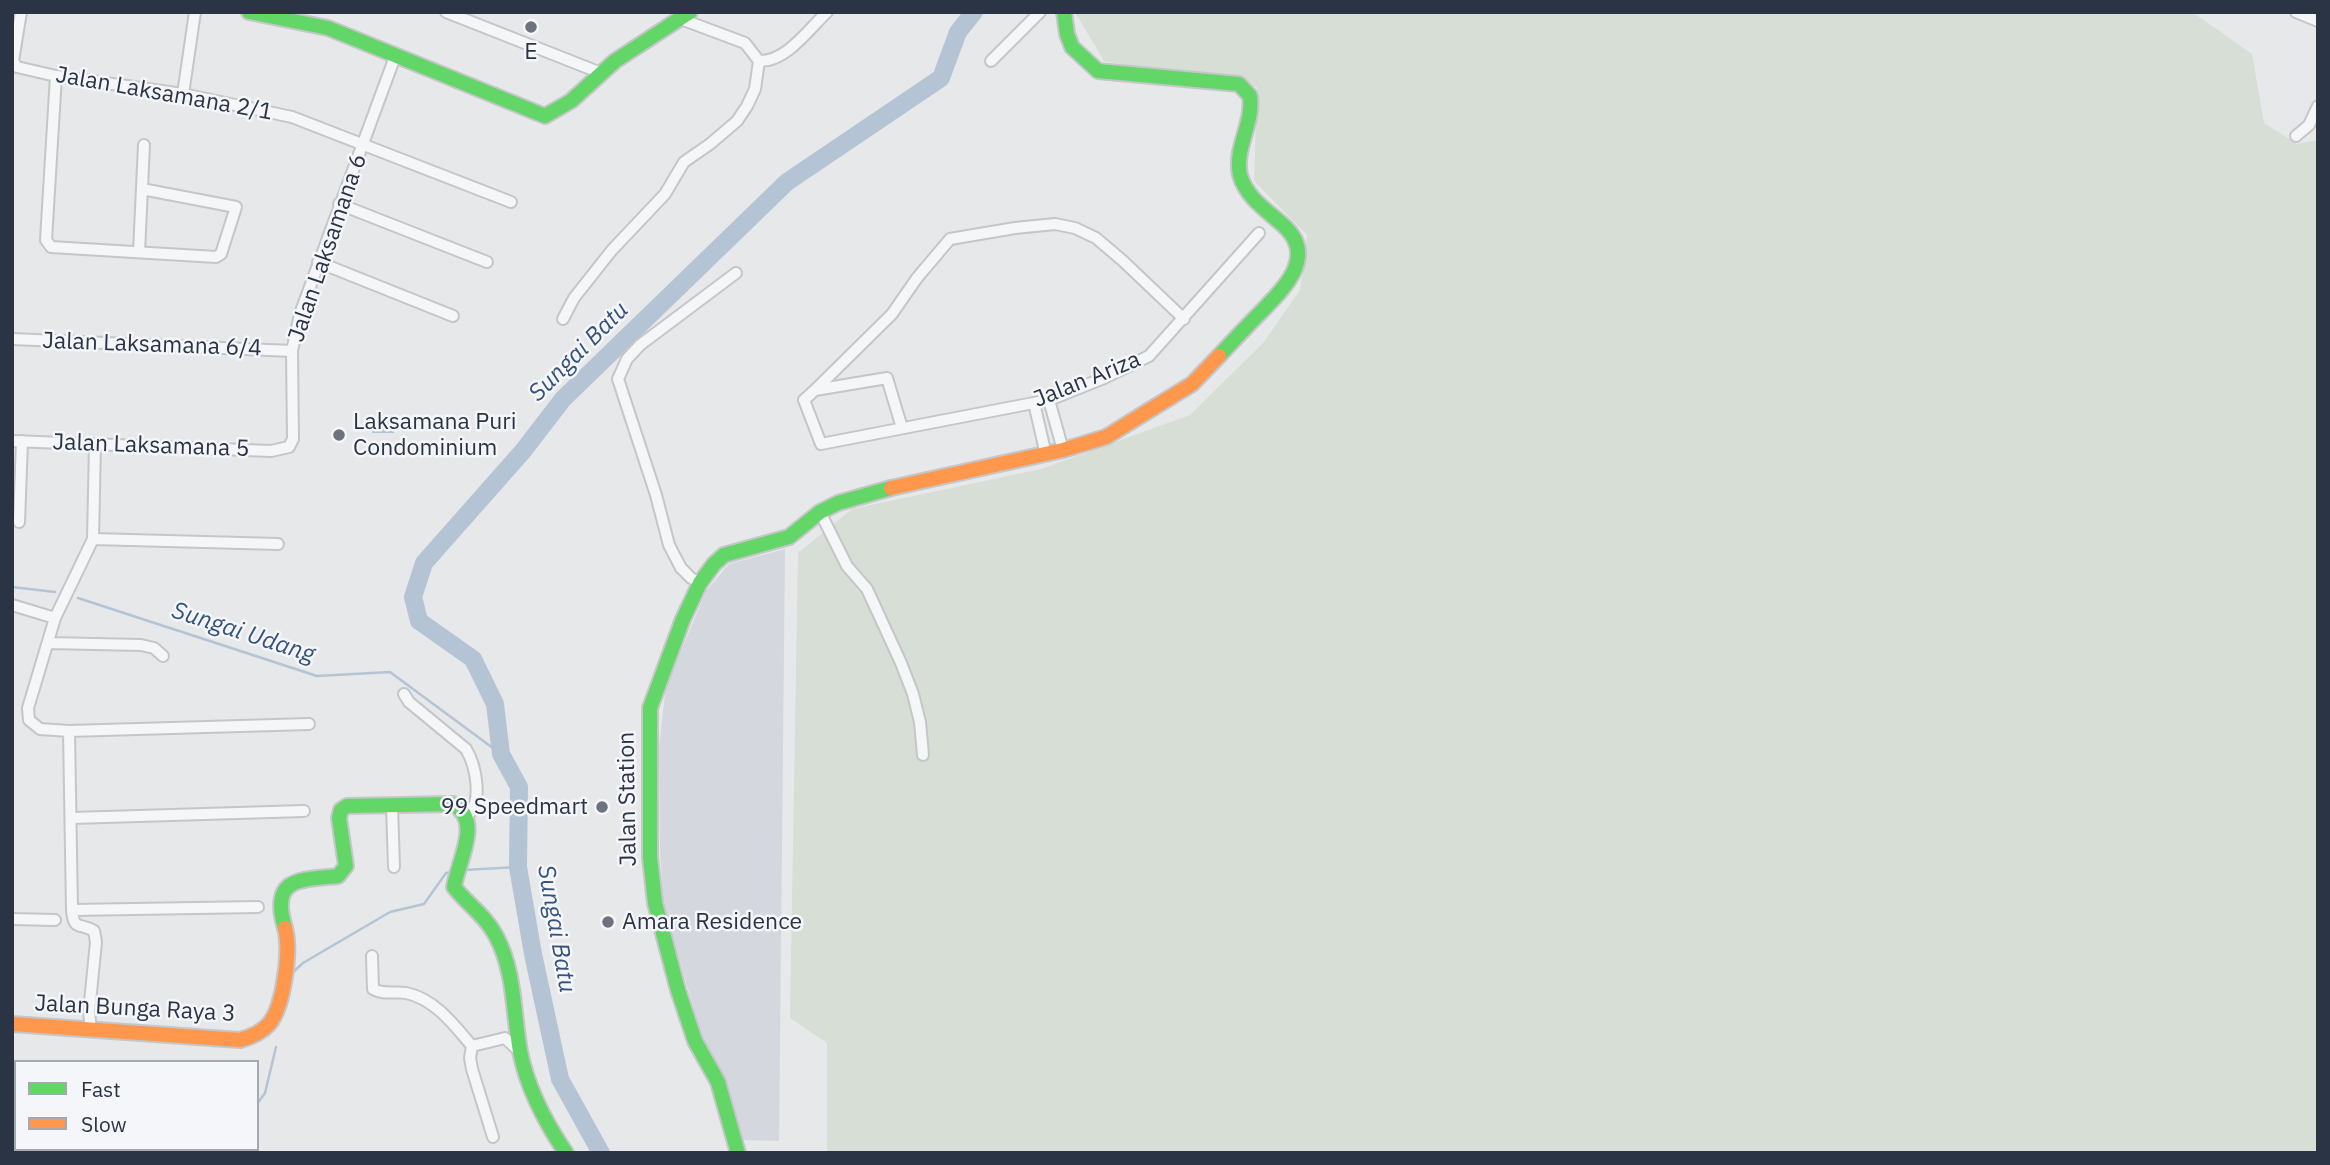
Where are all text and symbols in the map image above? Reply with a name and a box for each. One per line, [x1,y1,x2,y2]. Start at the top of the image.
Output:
marker: E [523,19,539,35]
place label: E [524,38,538,66]
street label: Jalan Laksamana 2/1 [53,61,275,127]
street label: Jalan Laksamana 6 [283,150,373,346]
water label: Sungai Batu [523,296,635,408]
street label: Jalan Laksamana 6/4 [42,327,262,363]
street label: Jalan Ariza [1029,346,1145,414]
place label: Laksamana Puri Condominium [353,408,516,462]
marker: Laksamana Puri Condominium [331,427,347,443]
street label: Jalan Laksamana 5 [52,429,250,463]
water label: Sungai Udang [168,596,318,670]
street label: Jalan Station [613,732,643,866]
place label: 99 Speedmart [441,793,588,821]
marker: 99 Speedmart [594,799,610,815]
water label: Sungai Batu [531,863,581,995]
place label: Amara Residence [622,908,802,936]
marker: Amara Residence [600,914,616,930]
street label: Jalan Bunga Raya 3 [34,990,236,1028]
legend [14,1060,259,1151]
text: Fast [81,1075,121,1103]
text: Slow [81,1110,127,1138]

